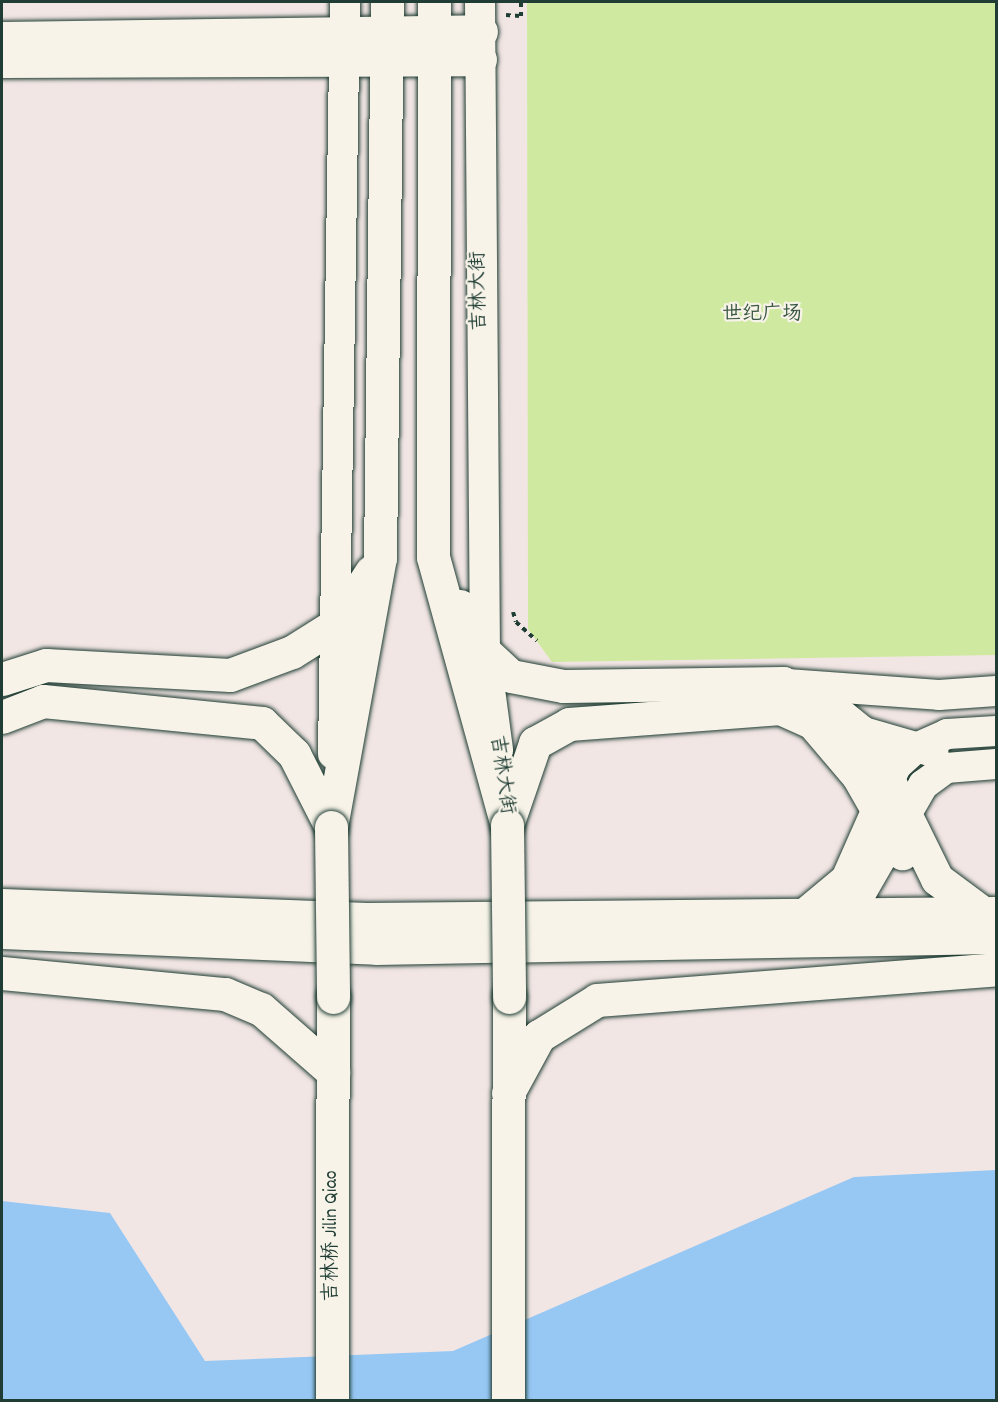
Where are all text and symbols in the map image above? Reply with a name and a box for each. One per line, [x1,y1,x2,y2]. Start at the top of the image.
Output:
street label: 吉林大街 [467,251,493,331]
park label: 世纪广场 [722,303,802,327]
street label: 吉林大街 [484,734,518,816]
street label: 吉林桥 Jilin Qiao [320,1170,344,1302]

